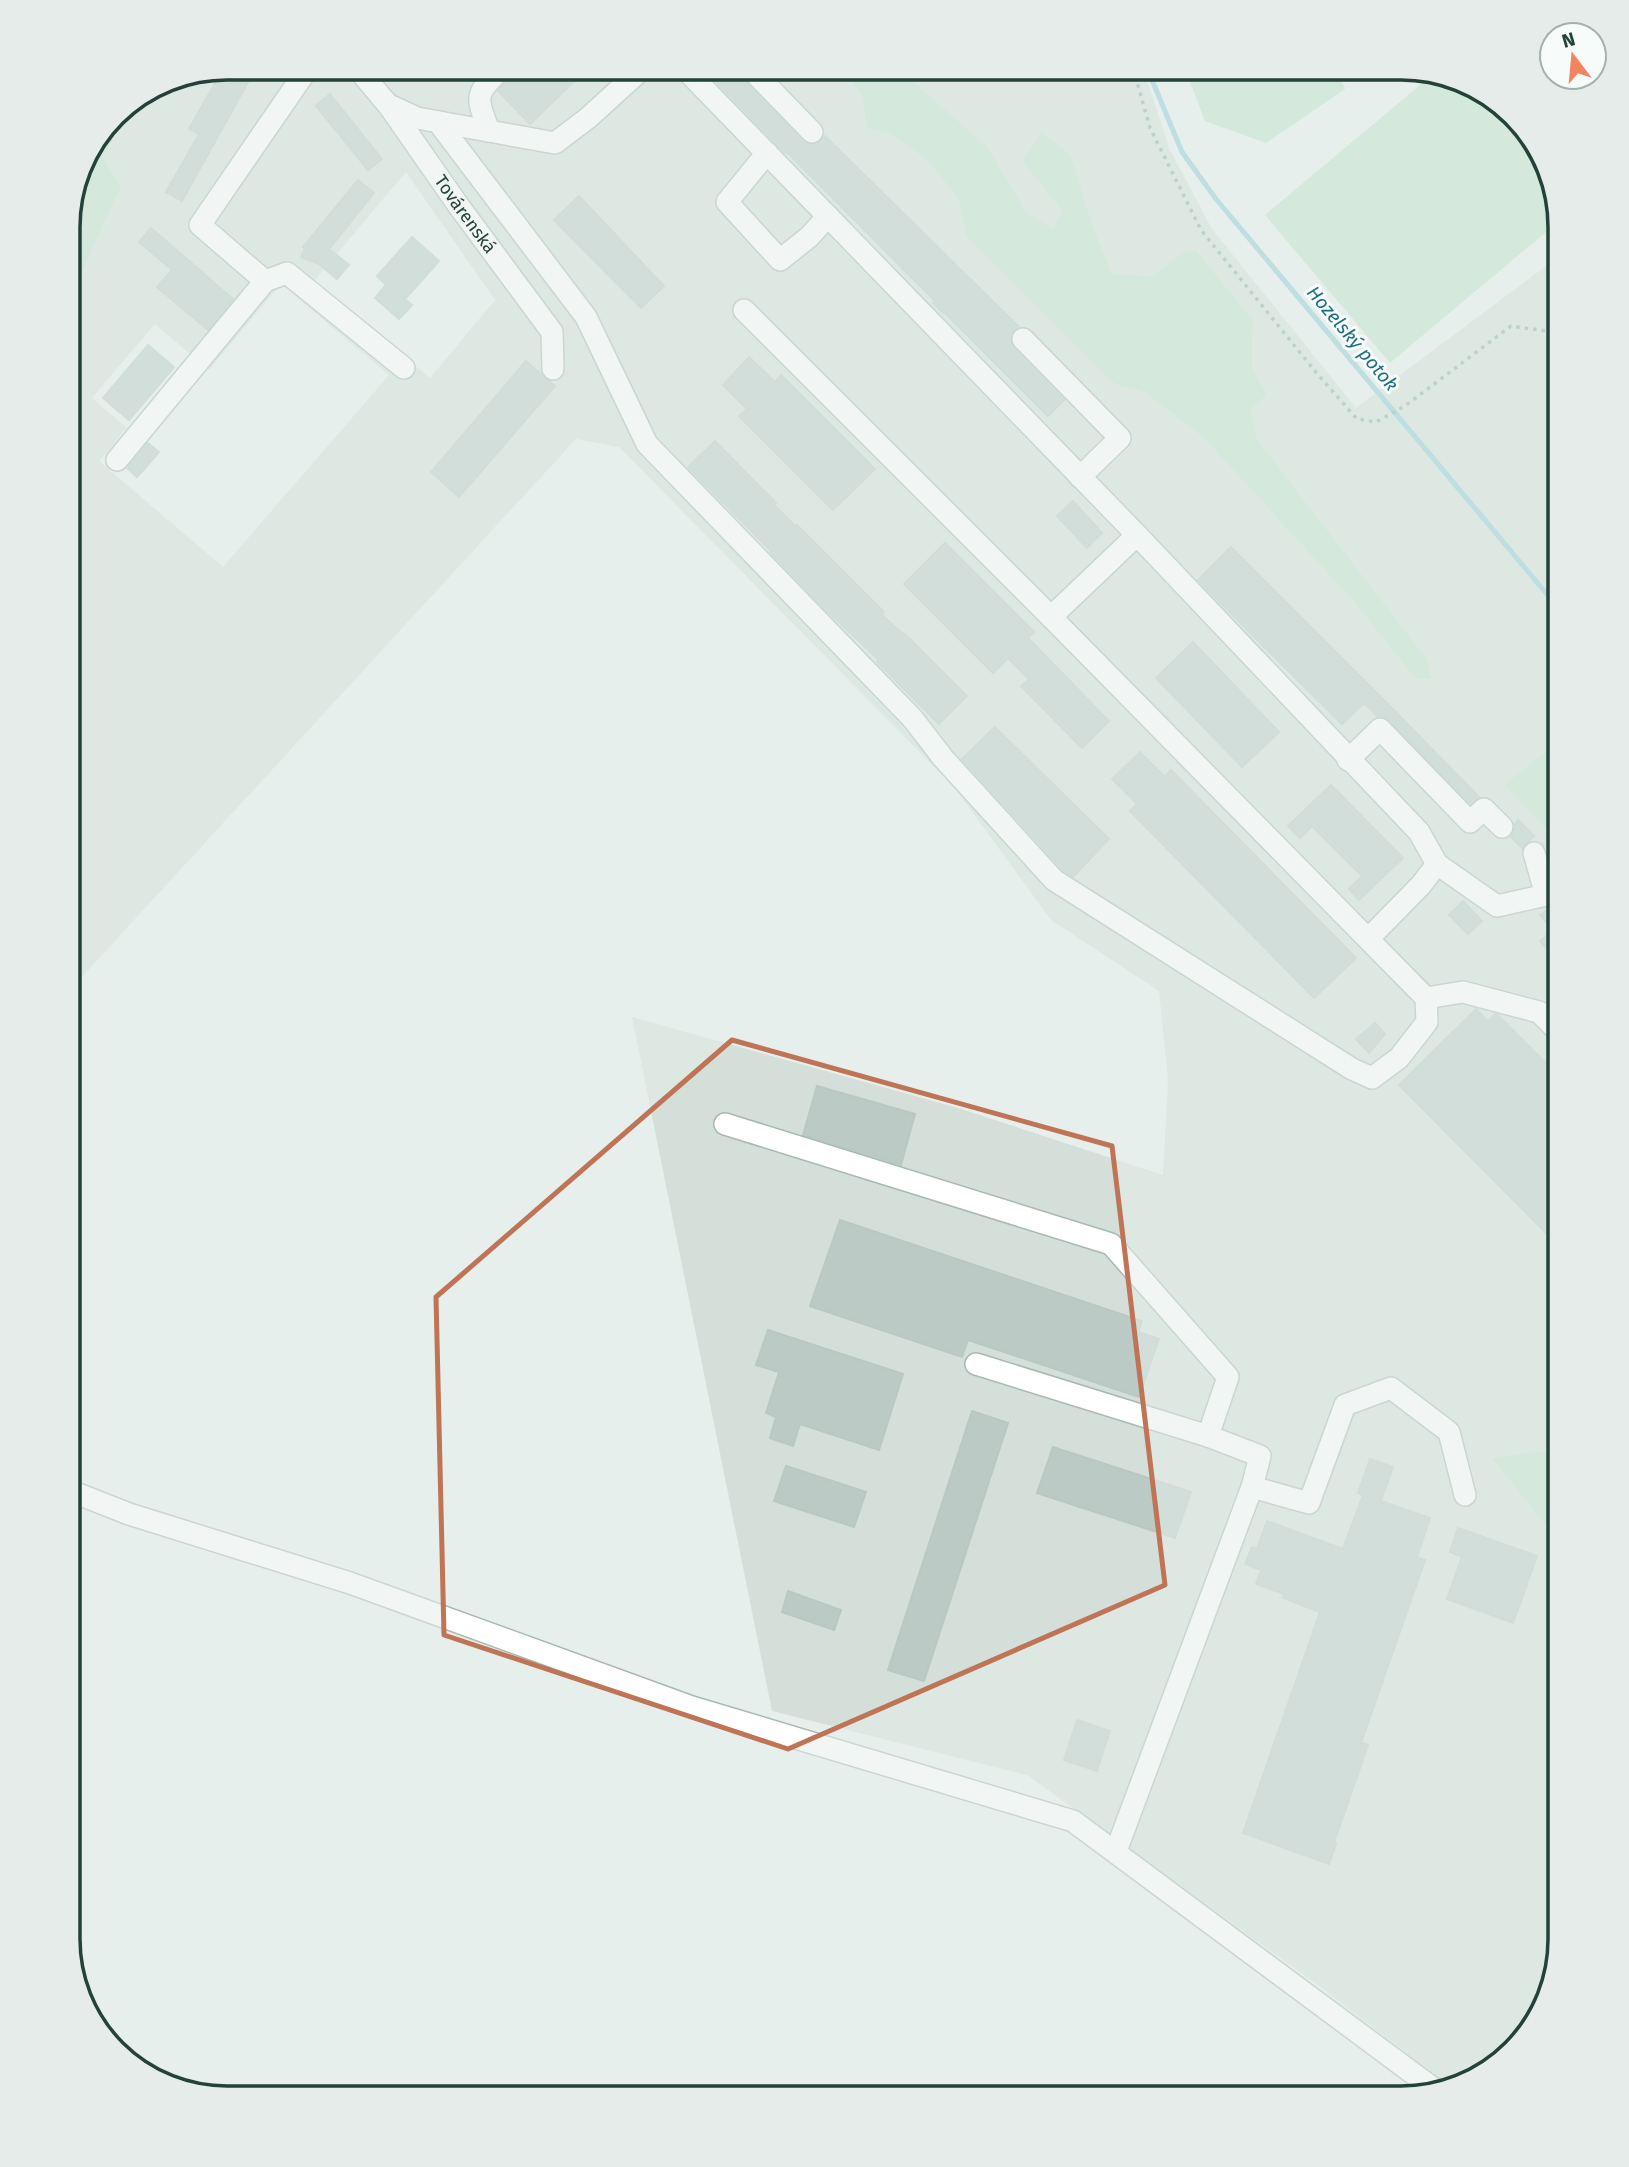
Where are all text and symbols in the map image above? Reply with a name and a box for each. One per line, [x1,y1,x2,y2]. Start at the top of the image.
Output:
north arrow [1538,21,1608,91]
text: N [1559,27,1578,53]
street label: Továrenská [430,171,501,258]
water label: Hozelský potok [1302,281,1403,395]

